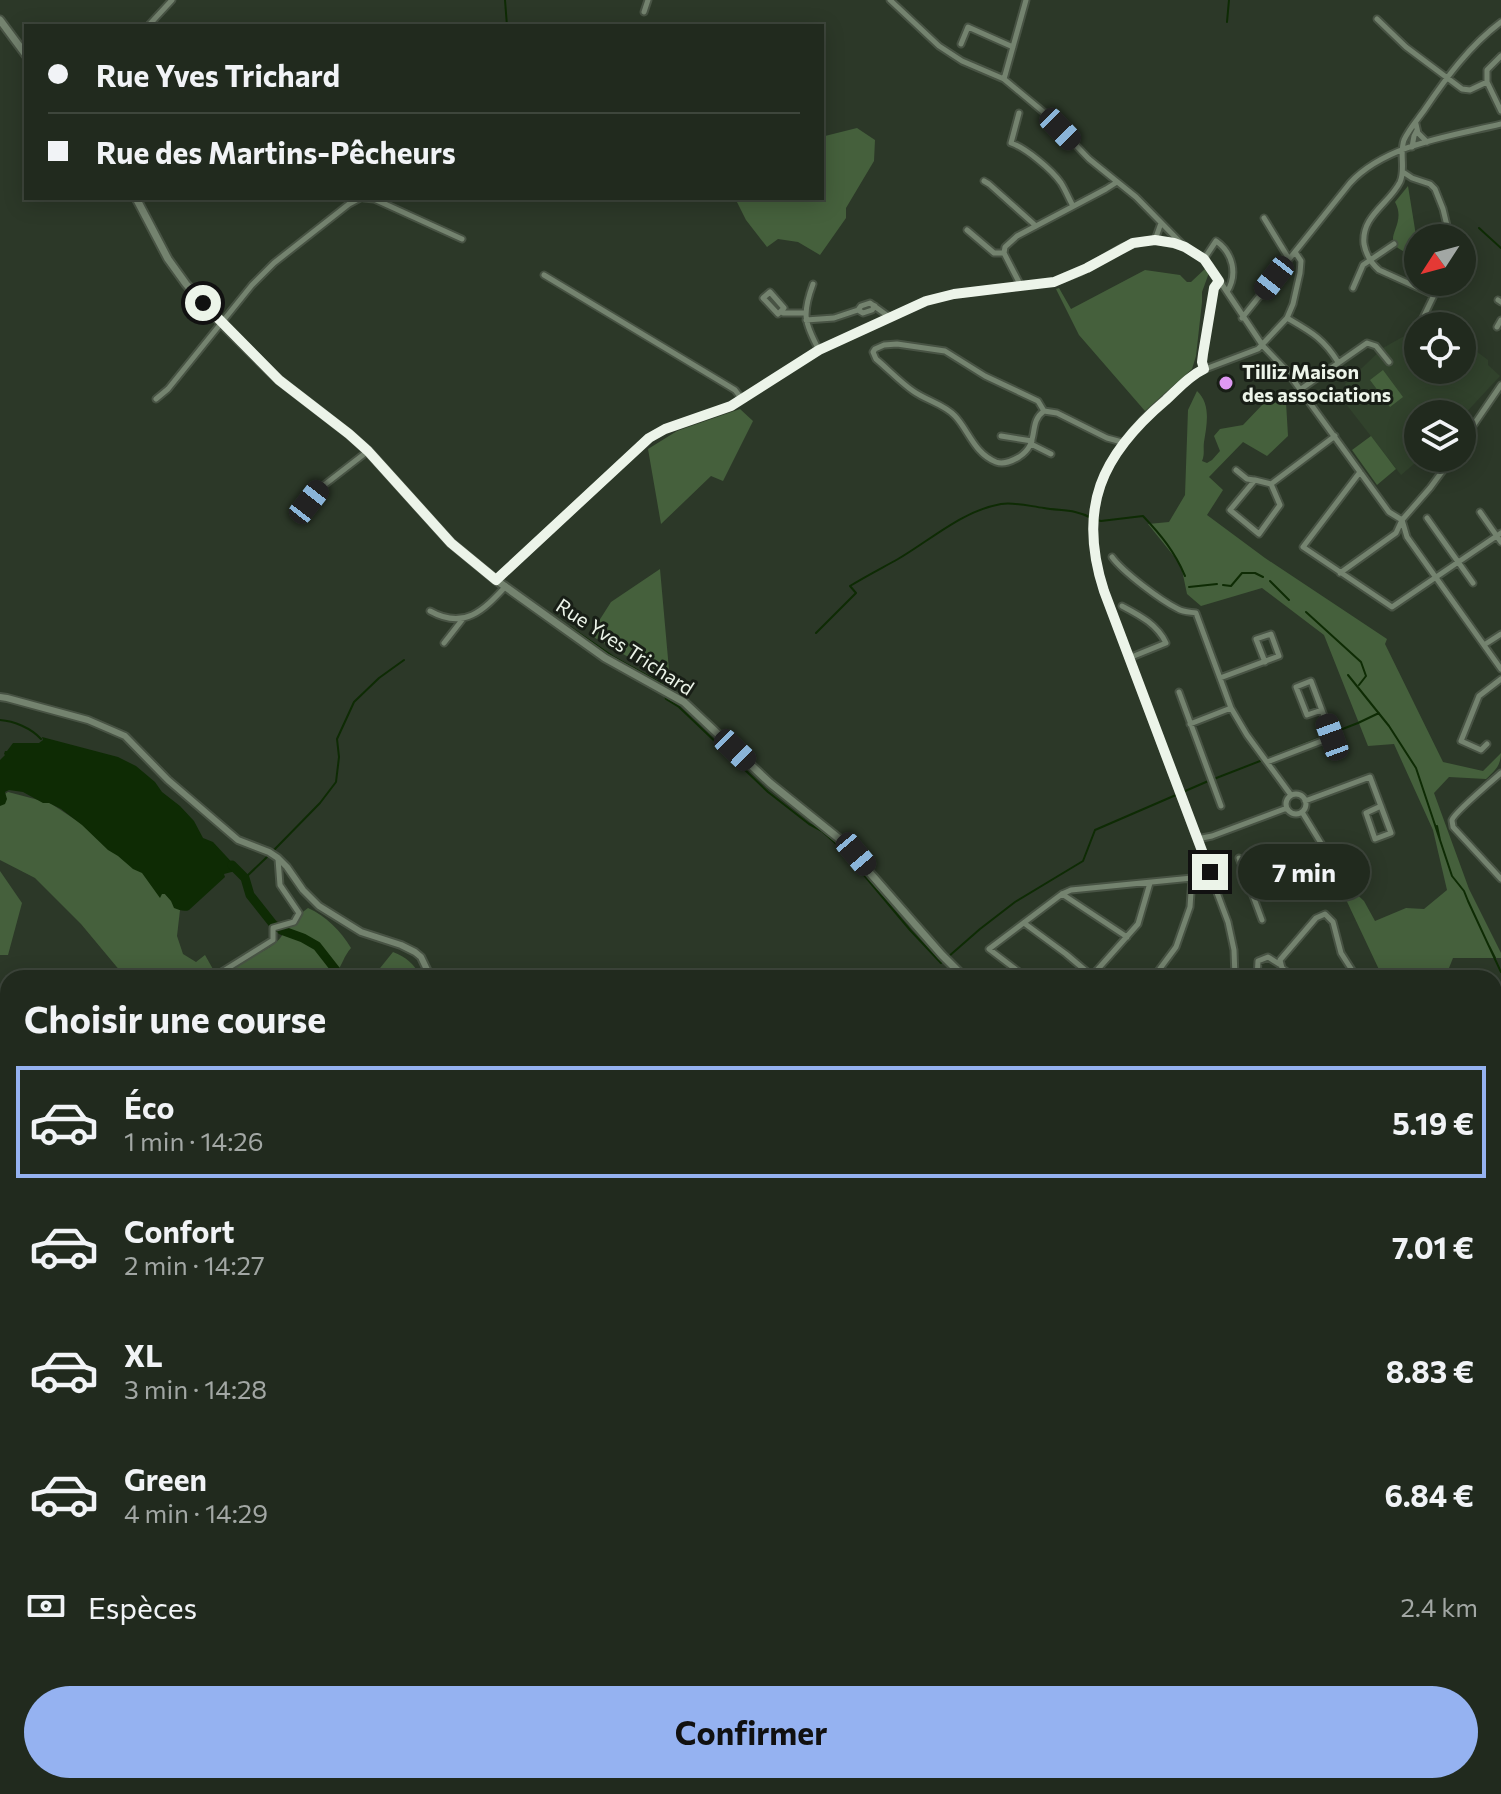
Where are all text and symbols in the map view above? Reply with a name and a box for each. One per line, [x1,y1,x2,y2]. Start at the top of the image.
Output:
text: Rue Yves Trichard [96,56,340,93]
car [1035,103,1085,155]
text: Rue des Martins-Pêcheurs [96,133,456,170]
north arrow [1404,224,1476,296]
map controls [1404,224,1476,472]
car [1250,252,1298,304]
route start [185,285,221,321]
button: locate [1404,312,1476,384]
place label: Tilliz Maison des associations [1242,359,1391,406]
marker: Tilliz Maison des associations [1217,374,1235,392]
button: layers [1404,400,1476,472]
car [285,476,333,528]
street label: Rue Yves Trichard [552,593,699,700]
car [1313,710,1351,764]
car [709,725,761,775]
car [831,828,881,880]
callout: 7 min [1238,844,1370,900]
route end [1192,854,1228,890]
text: 7 min [1272,856,1336,887]
text: Choisir une course [24,996,326,1040]
icon: car [28,1086,100,1158]
text: Éco [124,1088,174,1125]
text: 5.19 € [1392,1104,1474,1141]
text: 1 min · 14:26 [124,1125,263,1156]
icon: car [28,1210,100,1282]
text: Confort [124,1212,235,1249]
text: 7.01 € [1392,1228,1474,1265]
text: 2 min · 14:27 [124,1249,265,1280]
icon: car [28,1334,100,1406]
text: XL [124,1336,163,1373]
text: 8.83 € [1386,1352,1474,1389]
text: 3 min · 14:28 [124,1373,267,1404]
icon: car [28,1458,100,1530]
text: Green [124,1460,207,1497]
text: 6.84 € [1385,1476,1474,1513]
text: 4 min · 14:29 [124,1497,268,1528]
icon: cash [24,1584,68,1628]
text: Espèces [88,1588,197,1625]
text: 2.4 km [1400,1591,1478,1622]
button: Confirmer [24,1686,1478,1778]

